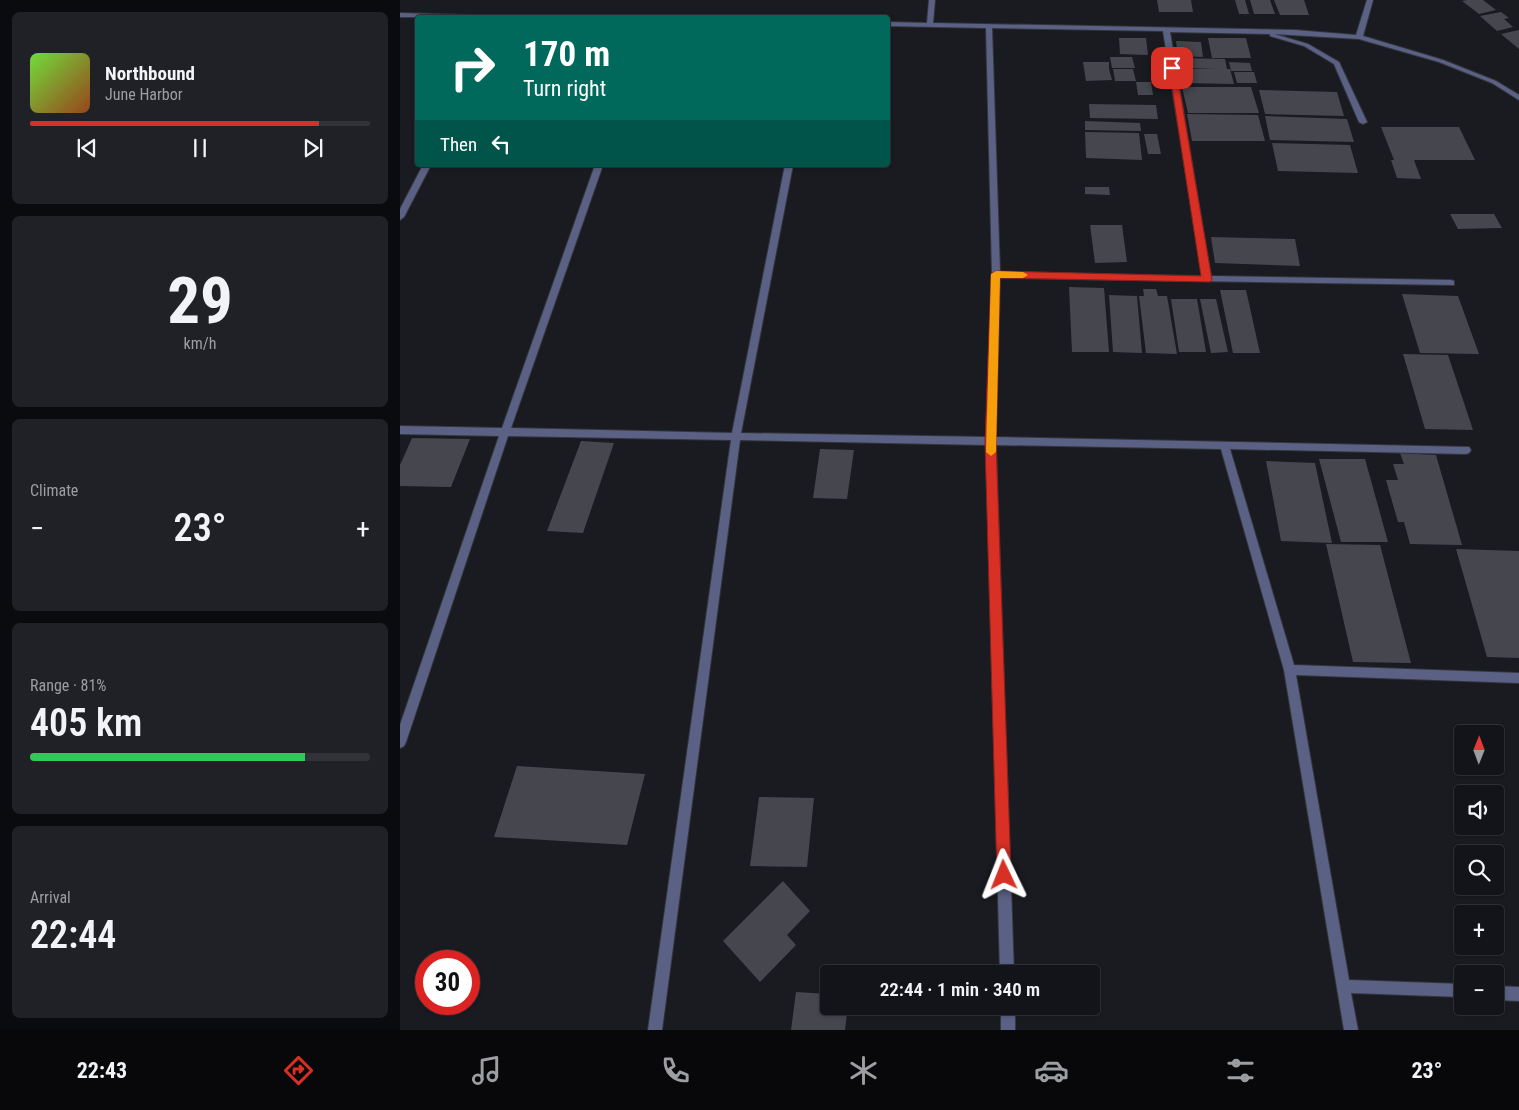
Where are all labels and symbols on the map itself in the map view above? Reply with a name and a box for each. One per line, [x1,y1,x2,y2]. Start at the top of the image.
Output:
pin [1151,47,1193,89]
north arrow [1454,725,1504,775]
position arrow [977,848,1029,900]
speed limit sign: 30 [415,950,480,1015]

